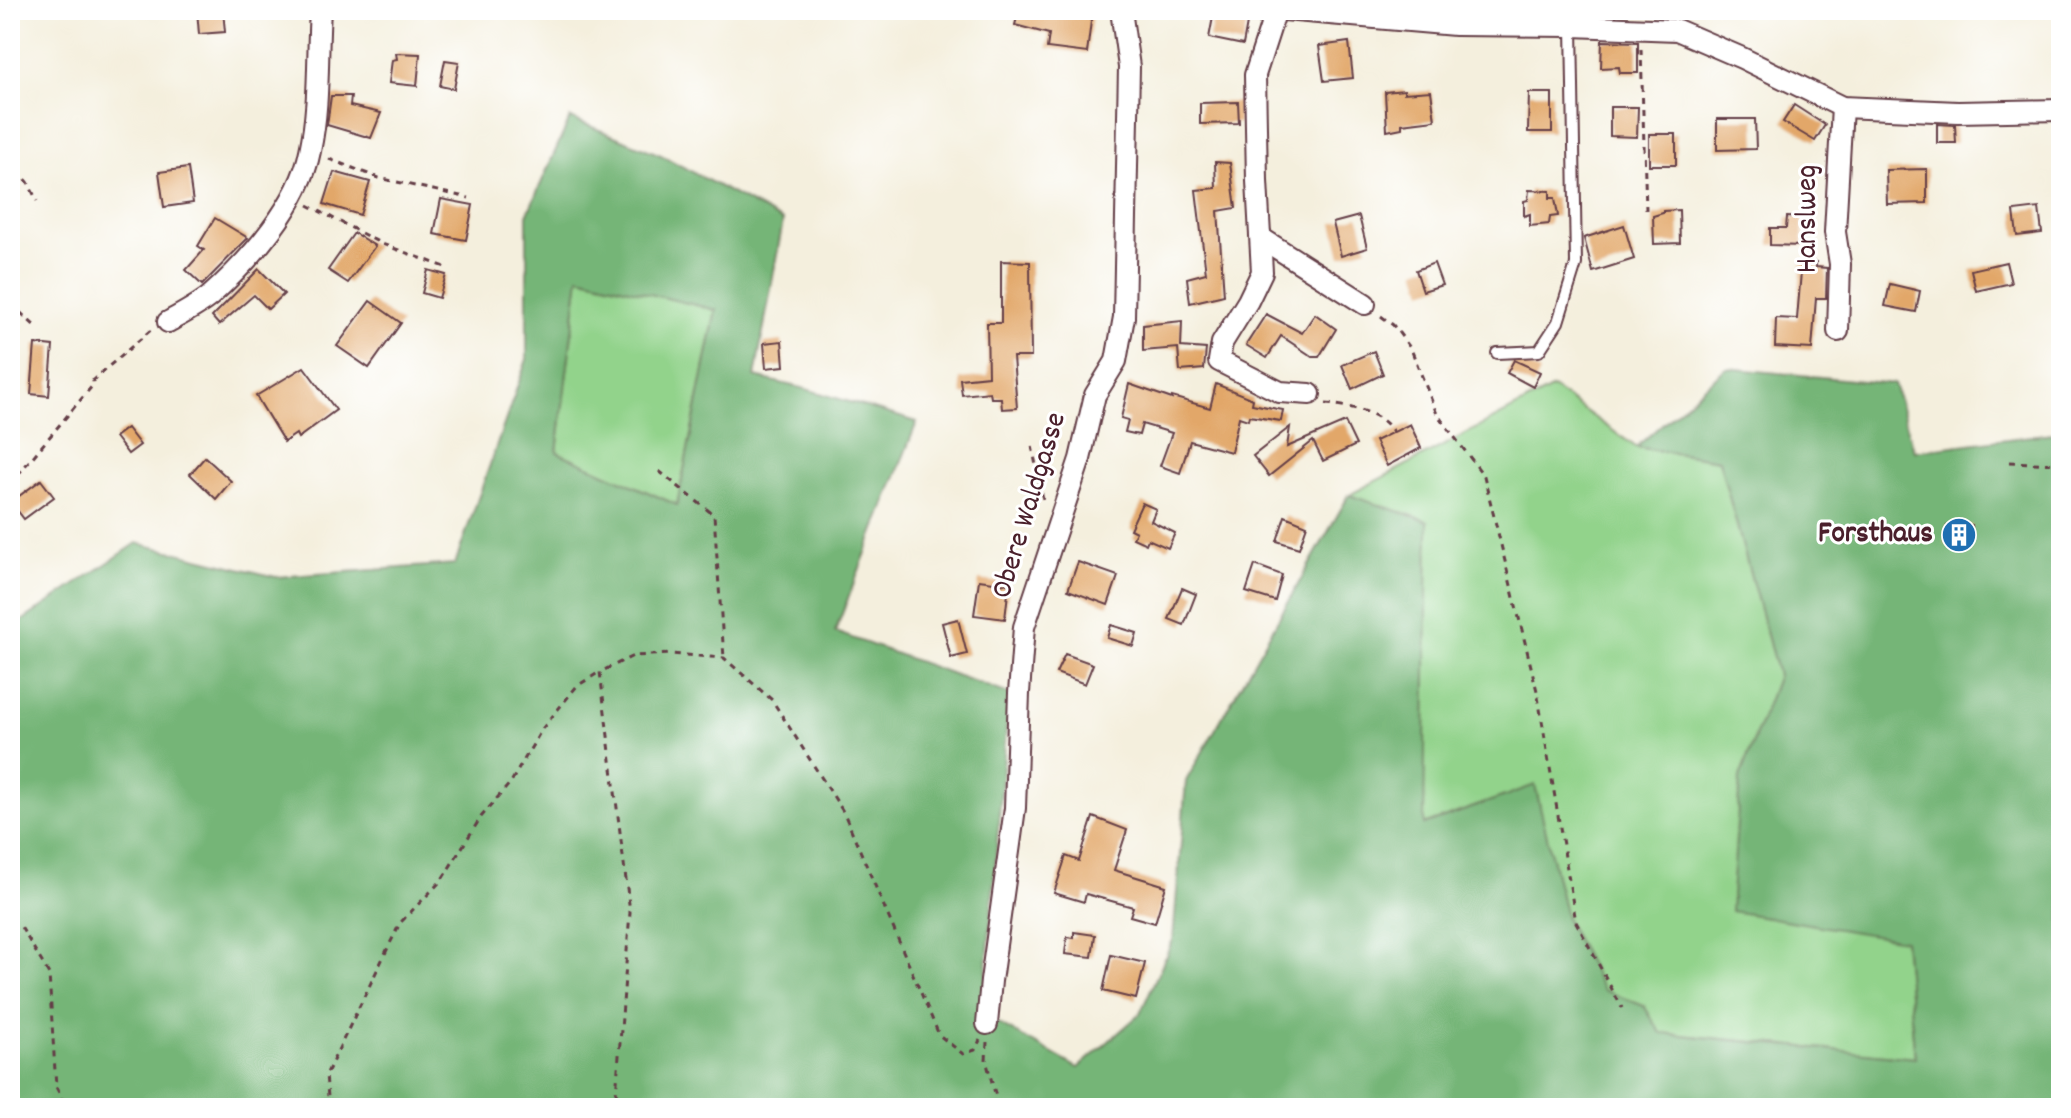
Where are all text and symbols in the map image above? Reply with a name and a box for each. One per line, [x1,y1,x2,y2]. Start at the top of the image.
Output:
street label: Hanslweg [1788,165,1831,273]
street label: Obere Waldgasse [982,408,1080,604]
place label: Forsthaus [1818,514,1933,557]
building icon: Forsthaus [1940,516,1978,554]

